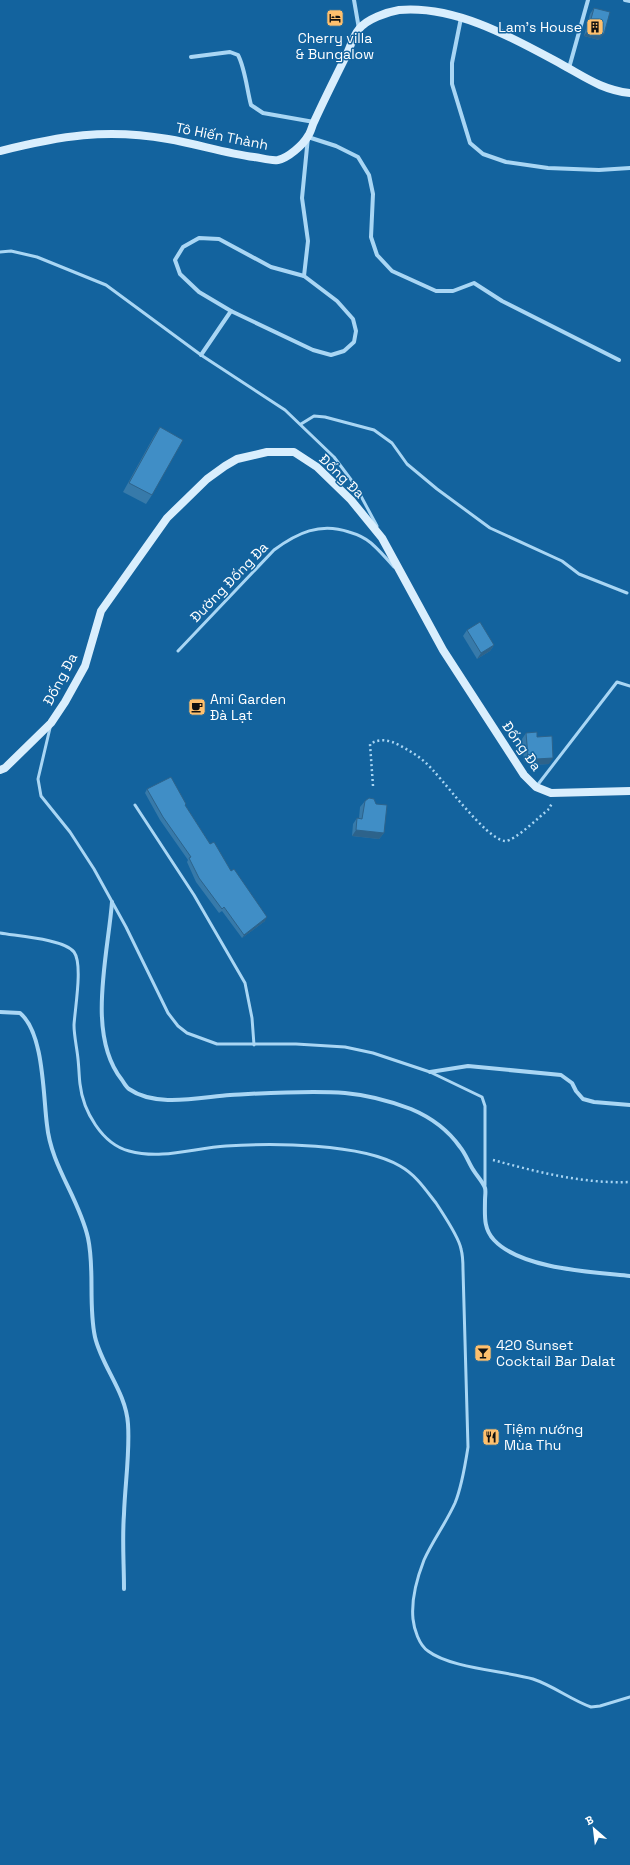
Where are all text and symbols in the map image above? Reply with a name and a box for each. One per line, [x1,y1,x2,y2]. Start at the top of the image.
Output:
hotel icon: Cherry villa & Bungalow [325,8,345,28]
building icon: Lam's House [585,17,605,37]
place label: Lam's House [498,18,582,36]
place label: Cherry villa & Bungalow [296,29,374,63]
street label: Tô Hiến Thành [174,118,270,154]
street label: Đống Đa [315,450,369,502]
street label: Đường Đống Đa [186,538,272,626]
street label: Đống Đa [39,650,81,708]
place label: Ami Garden Đà Lạt [210,690,286,724]
cafe icon: Ami Garden Đà Lạt [187,697,207,717]
street label: Đống Đa [498,718,546,774]
place label: 420 Sunset Cocktail Bar Dalat [496,1336,615,1370]
bar icon: 420 Sunset Cocktail Bar Dalat [473,1343,493,1363]
place label: Tiệm nướng Mùa Thu [504,1420,583,1454]
restaurant icon: Tiệm nướng Mùa Thu [481,1427,501,1447]
north arrow [574,1809,614,1849]
text: B [583,1812,596,1828]

